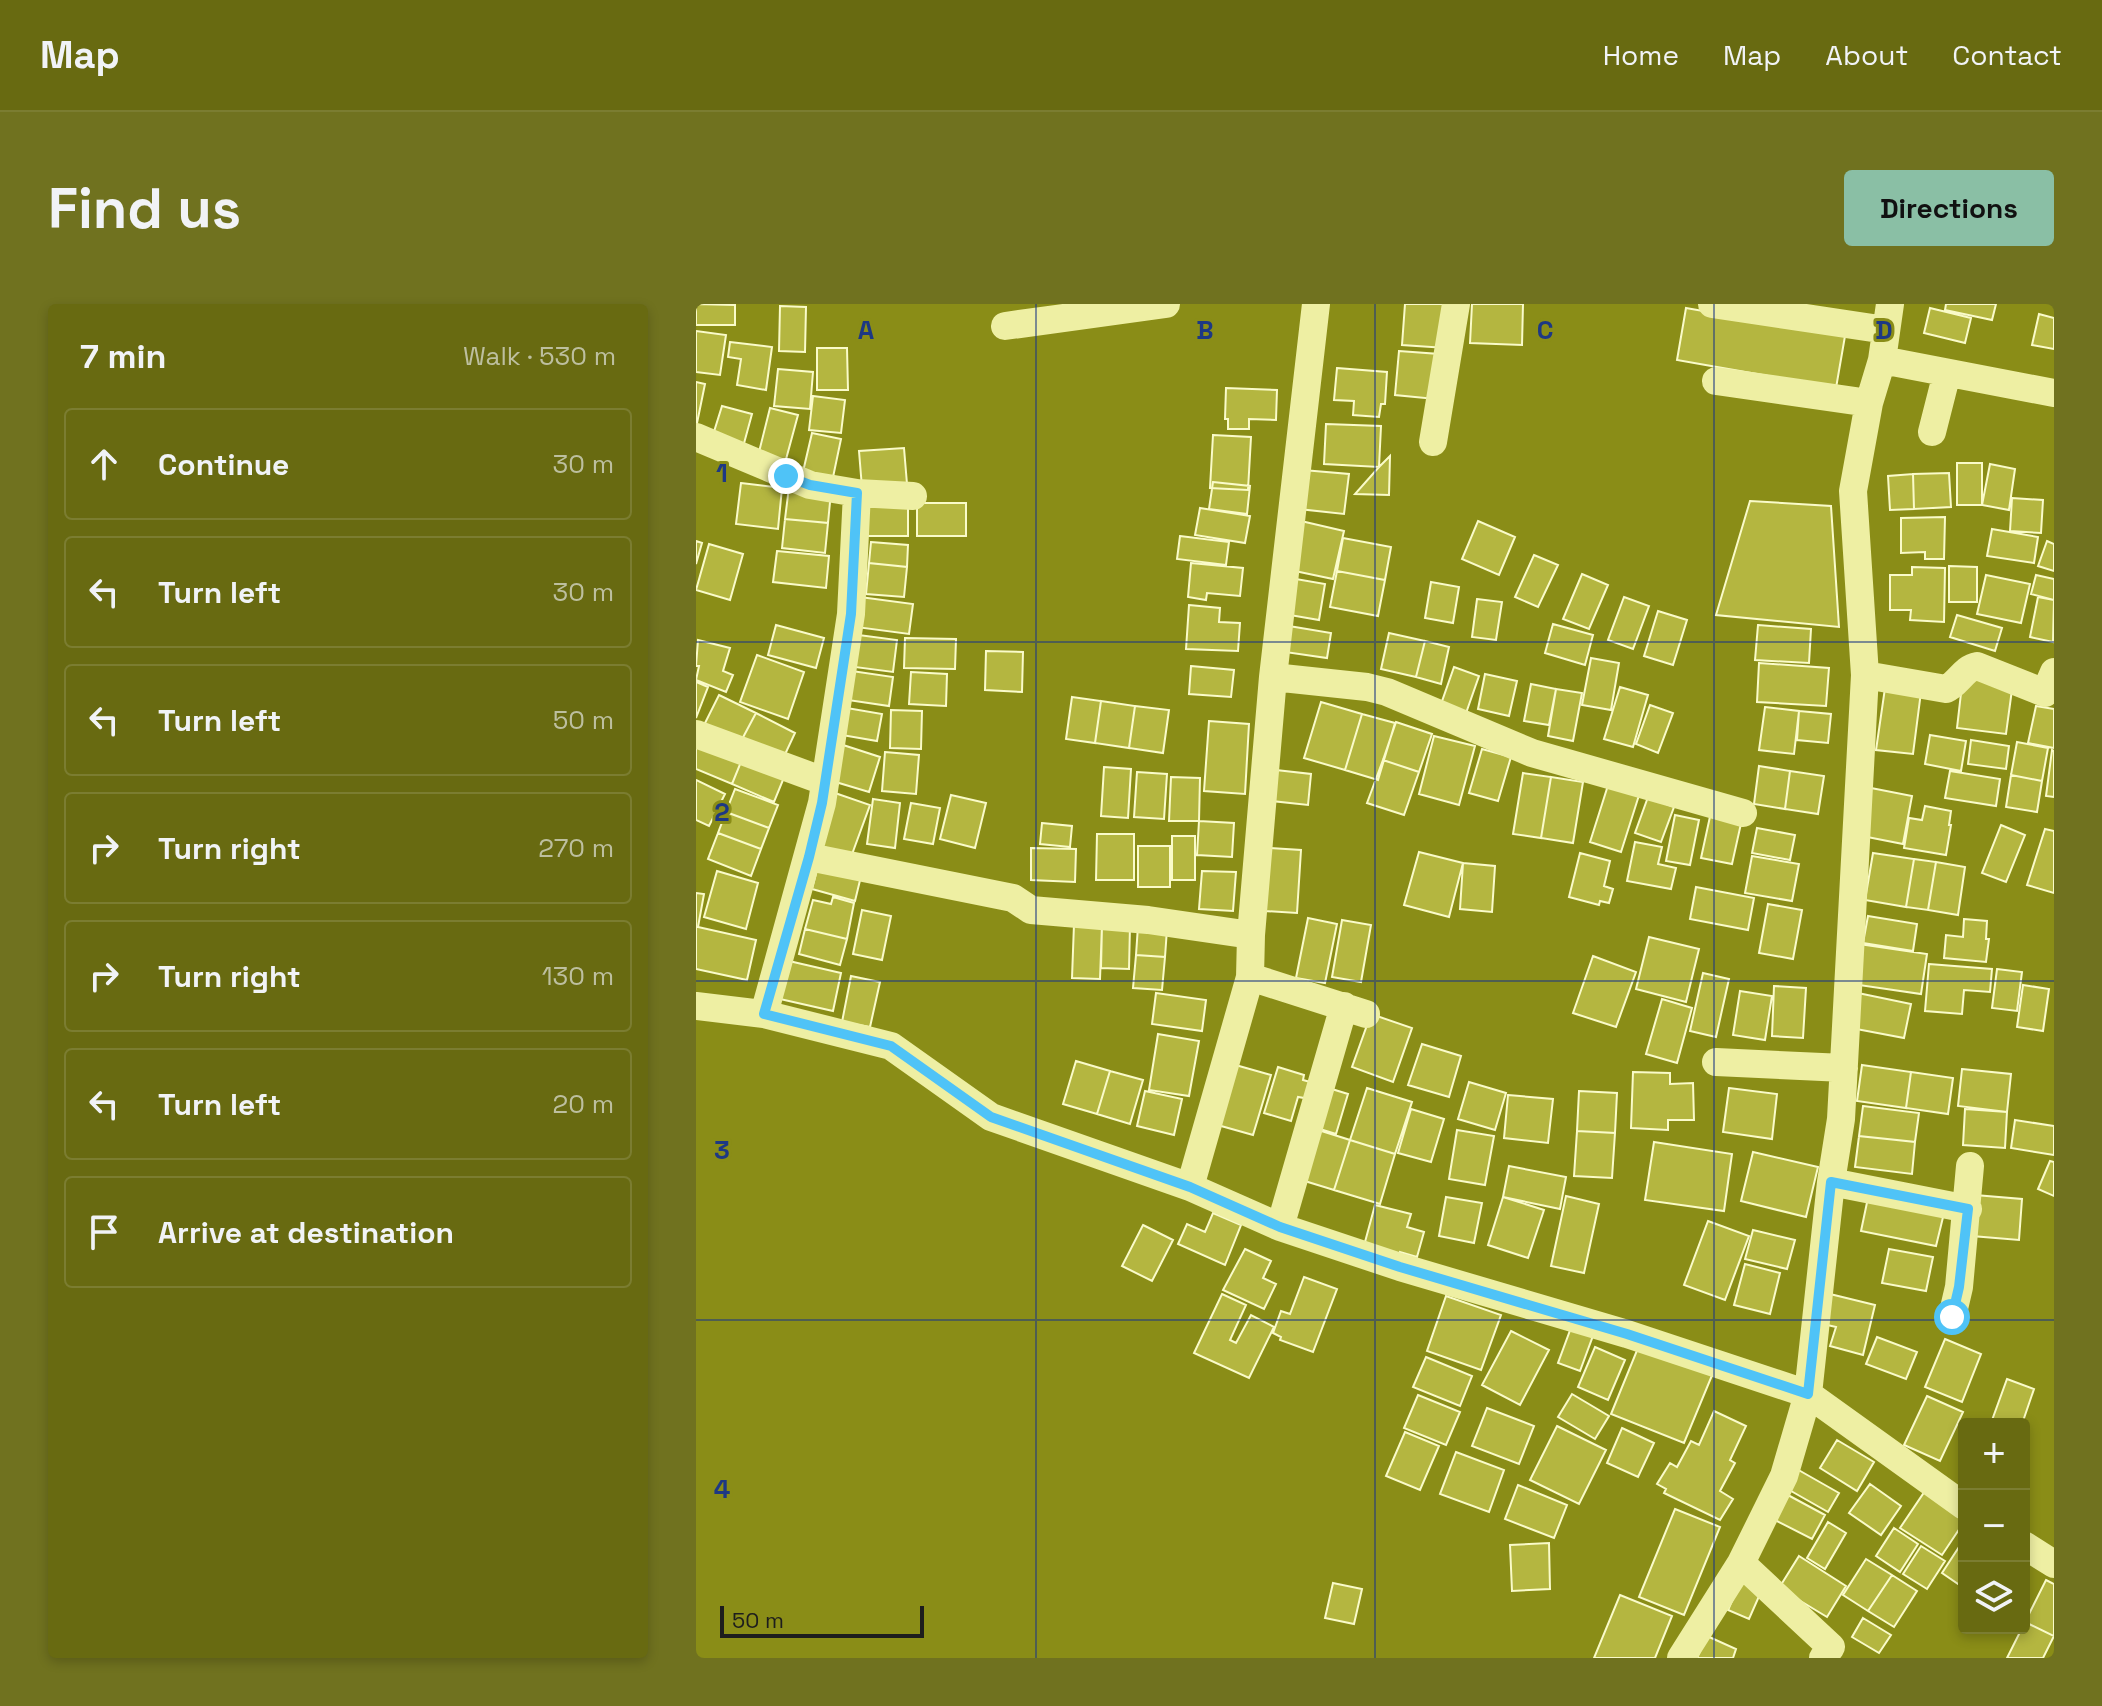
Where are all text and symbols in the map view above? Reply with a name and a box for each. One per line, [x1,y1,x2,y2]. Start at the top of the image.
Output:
text: Map [40,31,120,79]
text: Home [1603,37,1679,73]
text: Map [1723,37,1781,73]
text: About [1825,37,1908,73]
text: Contact [1952,37,2062,73]
button: Directions [1844,170,2054,246]
text: Find us [48,173,241,244]
text: A [858,313,875,347]
text: B [1196,313,1214,347]
text: C [1537,313,1553,347]
text: D [1875,313,1893,347]
text: 7 min [80,335,167,378]
text: Walk · 530 m [463,339,616,373]
icon: ahead [82,442,126,486]
text: Continue [158,445,289,484]
text: 30 m [553,447,614,481]
text: 1 [716,456,728,490]
route end [768,458,804,494]
icon: left [82,570,126,614]
text: Turn left [158,573,281,612]
text: 30 m [553,575,614,609]
icon: left [82,698,126,742]
text: Turn left [158,701,281,740]
text: 50 m [553,703,614,737]
text: 2 [714,795,730,829]
icon: right [82,826,126,870]
text: Turn right [158,829,301,868]
text: 270 m [538,831,614,865]
icon: right [82,954,126,998]
text: Turn right [158,957,301,996]
text: 130 m [542,959,614,993]
icon: left [82,1082,126,1126]
text: Turn left [158,1085,281,1124]
text: 20 m [553,1087,614,1121]
text: 3 [714,1133,730,1167]
icon: arrive [82,1210,126,1254]
text: Arrive at destination [158,1213,454,1252]
route start [1934,1299,1970,1335]
map controls [1958,1418,2030,1634]
button: + [1958,1418,2030,1490]
text: 4 [714,1472,730,1506]
button: − [1958,1490,2030,1562]
button: layers [1958,1562,2030,1634]
scale bar [720,1602,924,1638]
text: 50 m [732,1606,784,1634]

